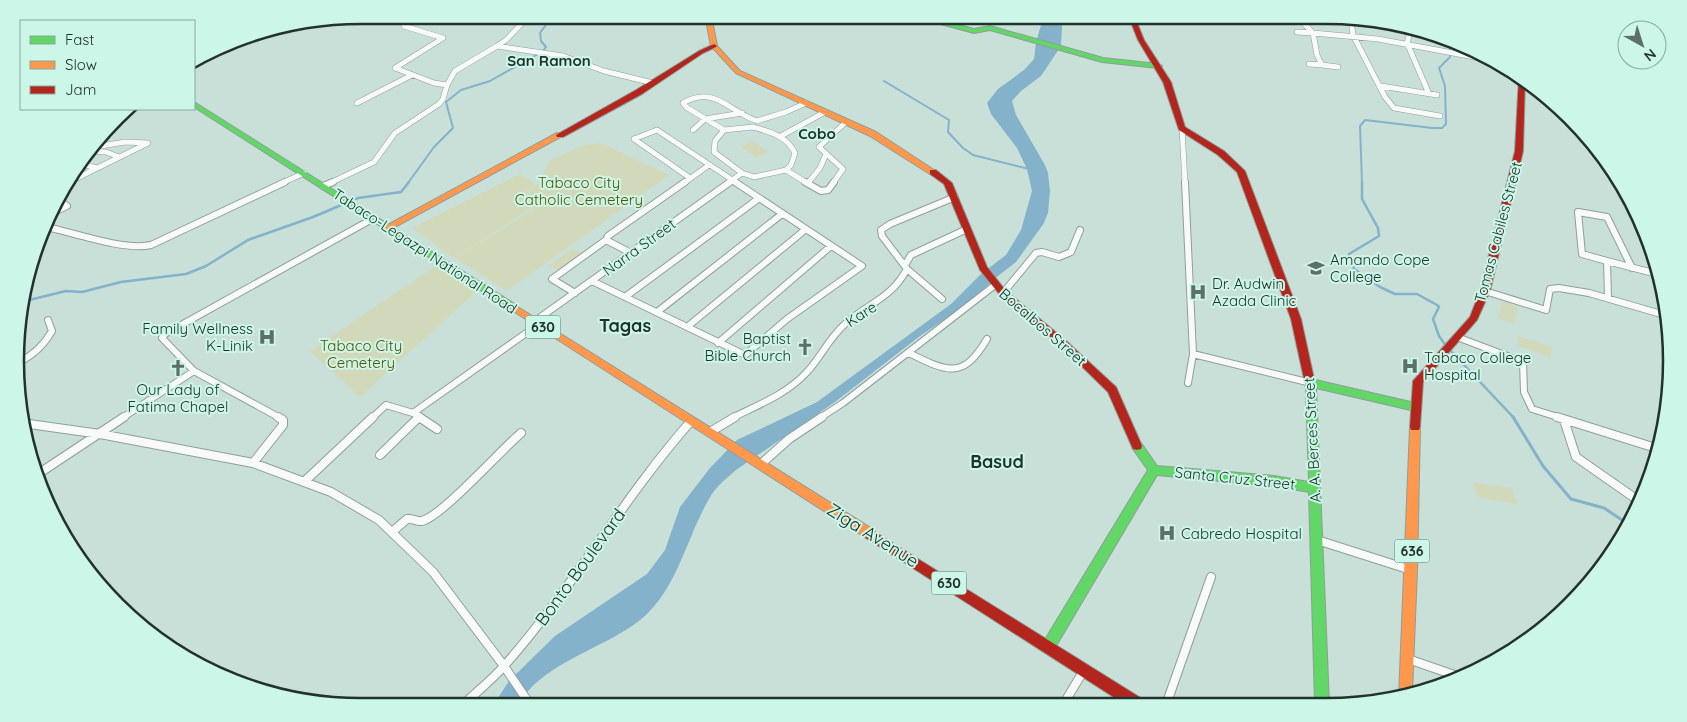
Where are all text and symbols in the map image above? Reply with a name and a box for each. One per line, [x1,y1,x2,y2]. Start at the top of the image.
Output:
legend [20,20,195,110]
north arrow [1617,20,1667,70]
text: Fast [65,30,94,49]
text: N [1641,45,1660,65]
district label: San Ramon [507,51,591,70]
text: Slow [65,55,97,74]
text: Jam [65,80,96,99]
district label: Cobo [798,124,836,143]
street label: Tomas Cabiles Street [1470,159,1526,305]
park label: Tabaco City Catholic Cemetery [515,173,643,209]
street label: Tabaco-Legazpi National Road [329,184,521,318]
street label: Narra Street [599,214,679,280]
place label: Amando Cope College [1330,250,1430,286]
school or university icon: Amando Cope College [1306,258,1326,278]
place label: Dr. Audwin Azada Clinic [1212,274,1297,310]
hospital icon: Dr. Audwin Azada Clinic [1188,282,1208,302]
street label: Bocalbos Street [995,284,1091,370]
street label: Kare [842,297,880,331]
district label: Tagas [599,314,651,337]
road number: 630 [526,316,560,338]
place label: Family Wellness K-Linik [142,319,253,355]
hospital icon: Family Wellness K-Linik [257,327,277,347]
place label: Baptist Bible Church [704,329,791,365]
park label: Tabaco City Cemetery [320,336,402,372]
church icon: Baptist Bible Church [795,337,815,357]
place label: Tabaco College Hospital [1424,348,1531,384]
hospital icon: Tabaco College Hospital [1400,356,1420,376]
church icon: Our Lady of Fatima Chapel [168,358,188,378]
street label: A. A. Berces Street [1299,377,1325,503]
place label: Our Lady of Fatima Chapel [128,380,228,416]
district label: Basud [970,450,1024,473]
street label: Santa Cruz Street [1174,462,1296,494]
street label: Ziga Avenue [823,498,923,572]
street label: Bonto Boulevard [530,504,630,630]
hospital icon: Cabredo Hospital [1157,523,1177,543]
place label: Cabredo Hospital [1181,524,1302,543]
road number: 636 [1394,540,1430,562]
road number: 630 [932,572,966,594]

